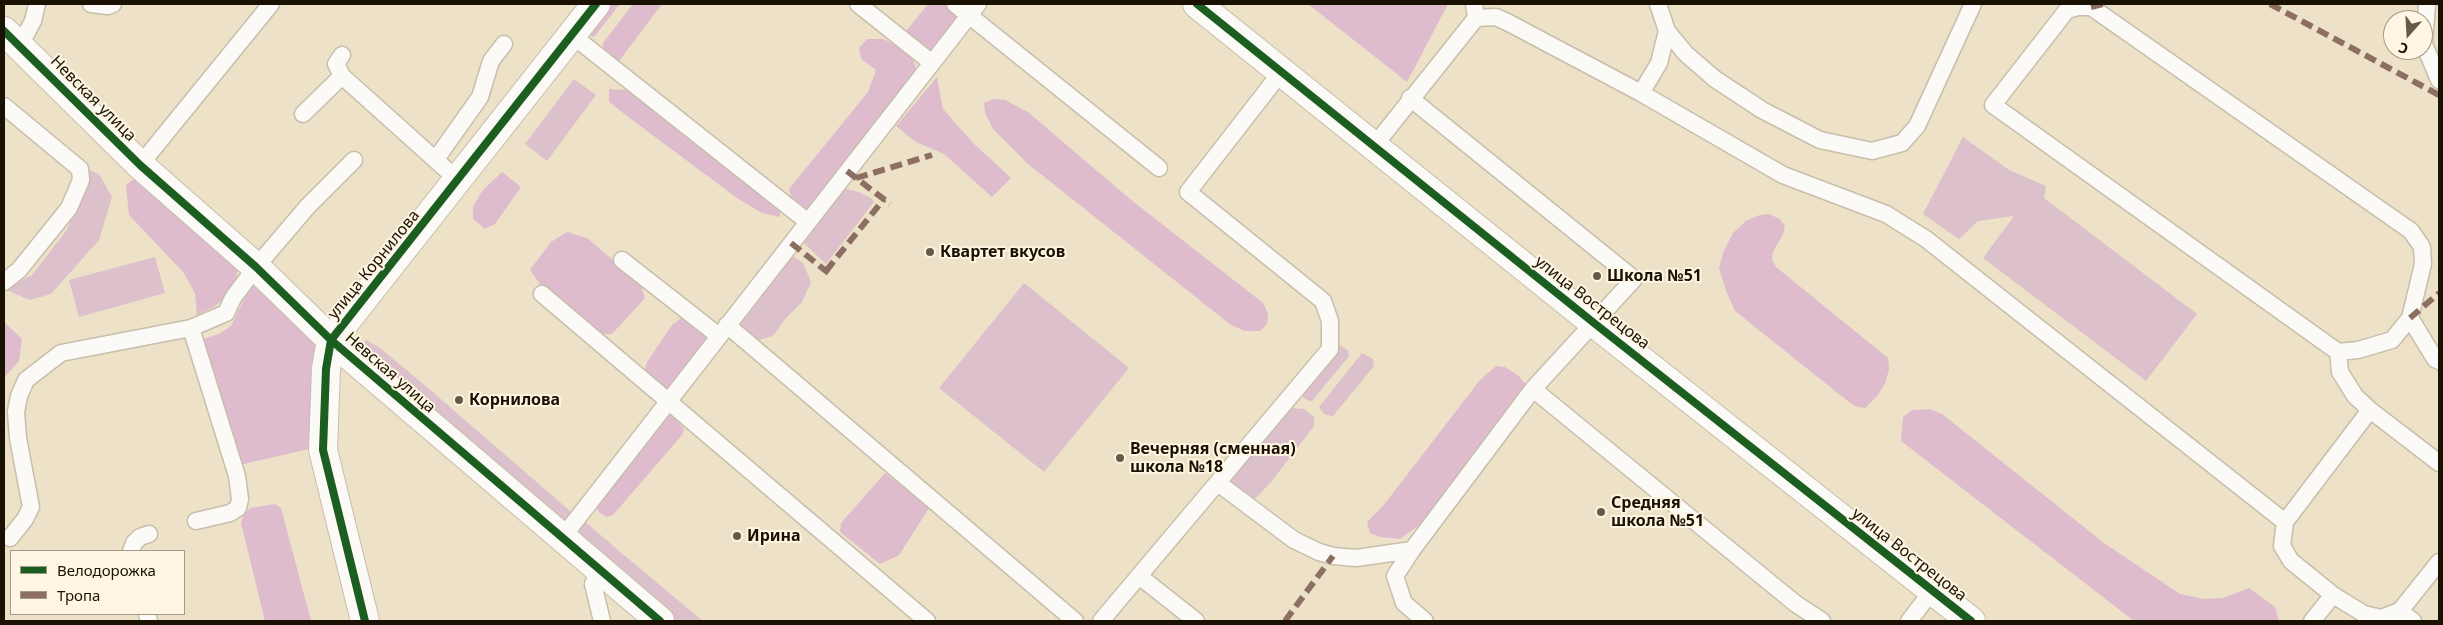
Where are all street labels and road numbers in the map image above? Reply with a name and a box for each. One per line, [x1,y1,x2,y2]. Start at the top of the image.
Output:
street label: Невская улица [46,52,140,146]
street label: улица Корнилова [324,206,424,324]
street label: улица Вострецова [1531,252,1653,354]
street label: Невская улица [341,329,439,417]
street label: улица Вострецова [1848,504,1970,606]

